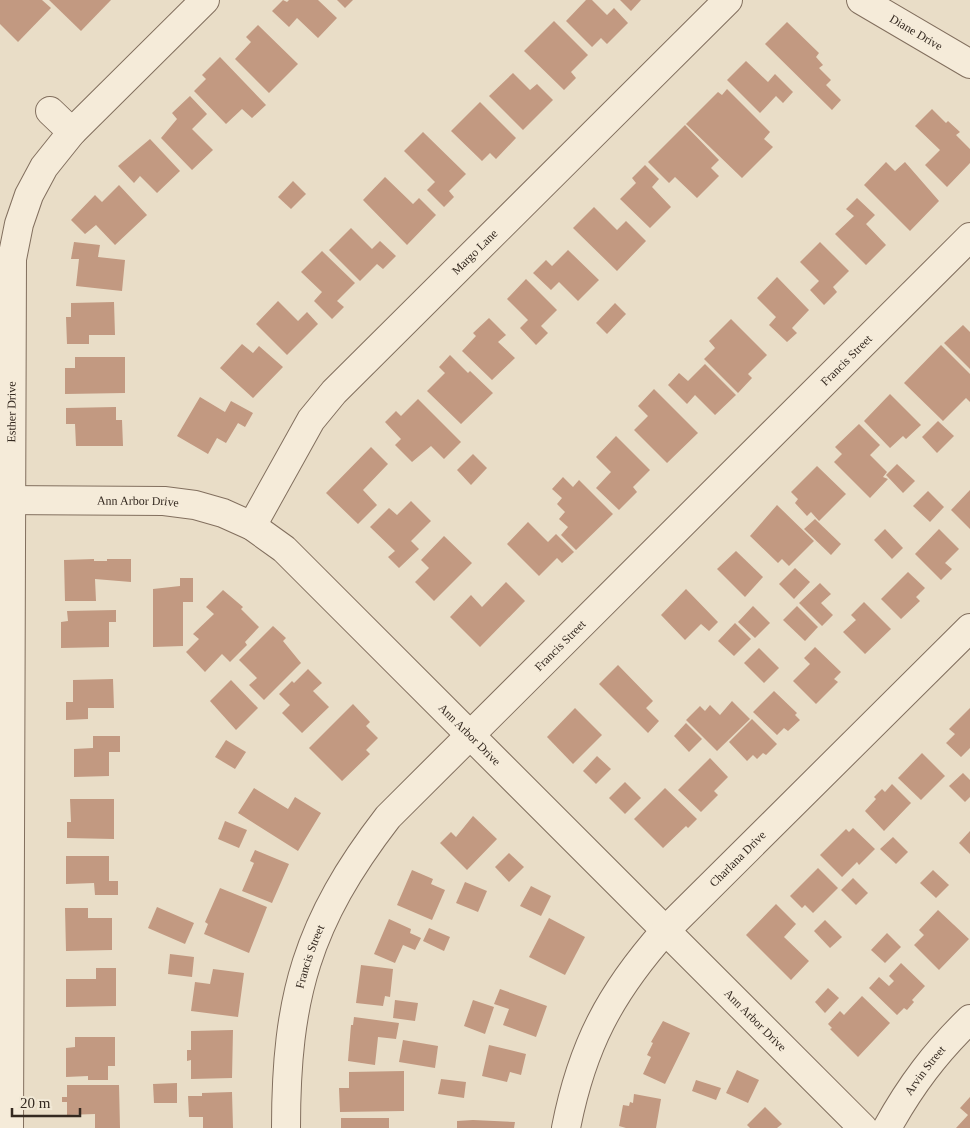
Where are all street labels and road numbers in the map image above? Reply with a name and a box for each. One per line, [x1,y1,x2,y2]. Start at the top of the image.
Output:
street label: Diane Drive [887,11,945,53]
street label: Margo Lane [449,226,500,278]
street label: Francis Street [818,331,875,389]
street label: Esther Drive [4,381,19,443]
street label: Ann Arbor Drive [97,494,180,510]
street label: Francis Street [532,617,589,674]
street label: Ann Arbor Drive [436,701,504,769]
street label: Charlana Drive [707,828,769,890]
street label: Francis Street [293,922,328,990]
street label: Ann Arbor Drive [721,986,789,1054]
street label: Arvin Street [902,1042,949,1098]

